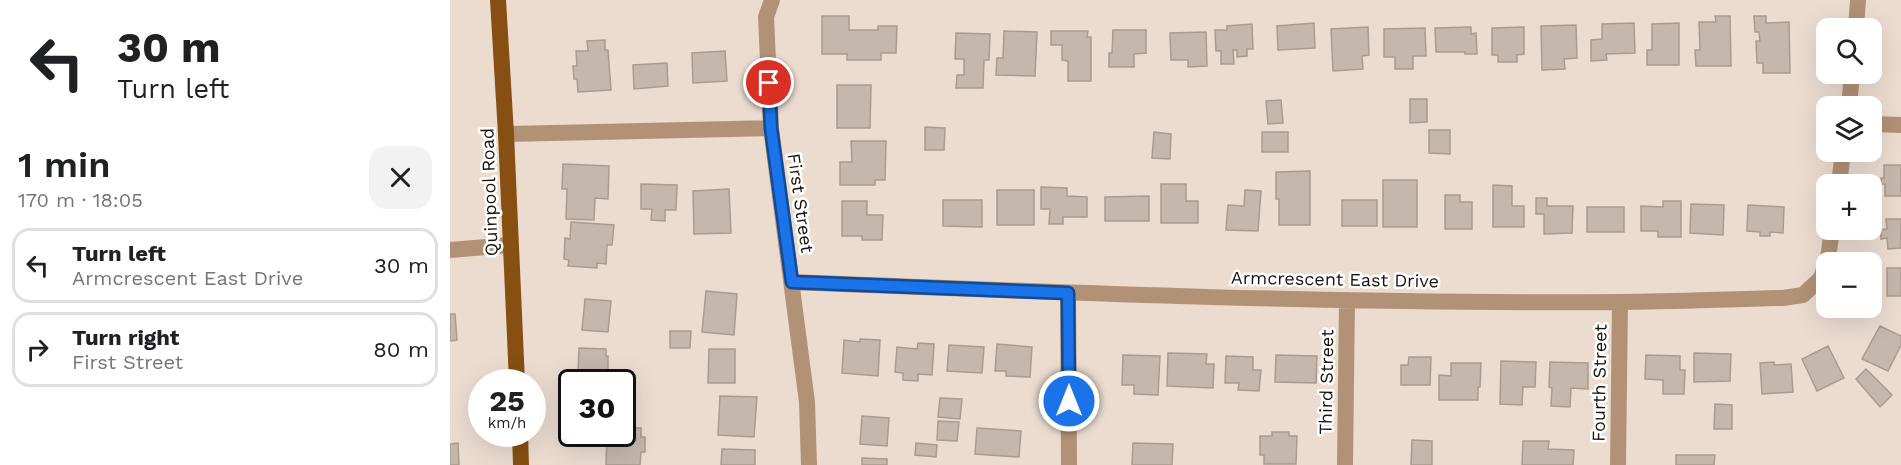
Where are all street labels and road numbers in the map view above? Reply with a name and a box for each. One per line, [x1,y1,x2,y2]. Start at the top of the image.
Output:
street label: Quinpool Road [476,128,502,256]
street label: First Street [784,152,818,254]
street label: Armcrescent East Drive [1231,267,1439,291]
street label: Fourth Street [1587,324,1611,442]
street label: Third Street [1315,329,1337,435]

